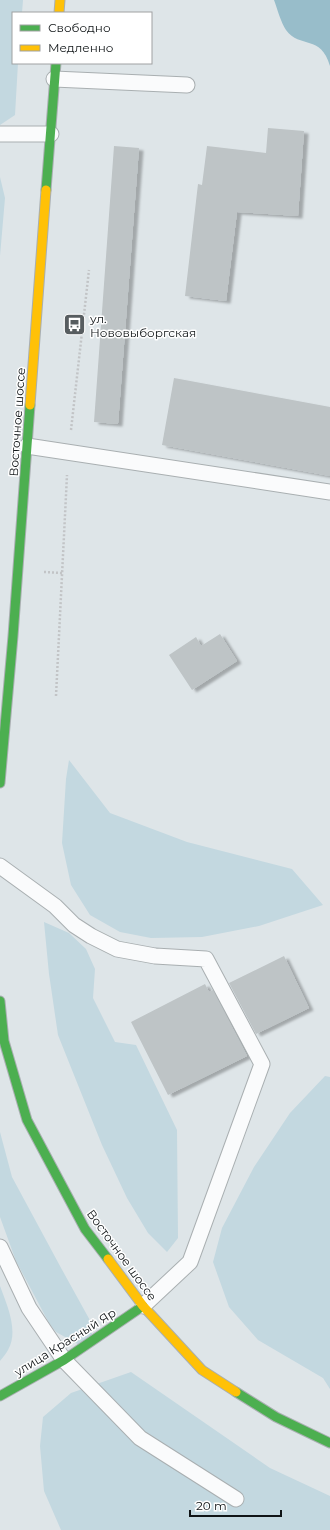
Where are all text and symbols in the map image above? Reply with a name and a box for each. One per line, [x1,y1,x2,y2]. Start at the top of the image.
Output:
legend [12,12,152,64]
text: Свободно [48,20,111,35]
text: Медленно [48,40,114,55]
place label: ул. Нововыборгская [89,311,196,340]
bus stop icon: ул. Нововыборгская [61,312,87,338]
street label: Восточное шоссе [6,367,28,477]
street label: Восточное шоссе [84,1206,160,1304]
street label: улица Красный Яр [11,1305,118,1380]
scale bar [190,1492,281,1518]
text: 20 m [196,1498,227,1513]

